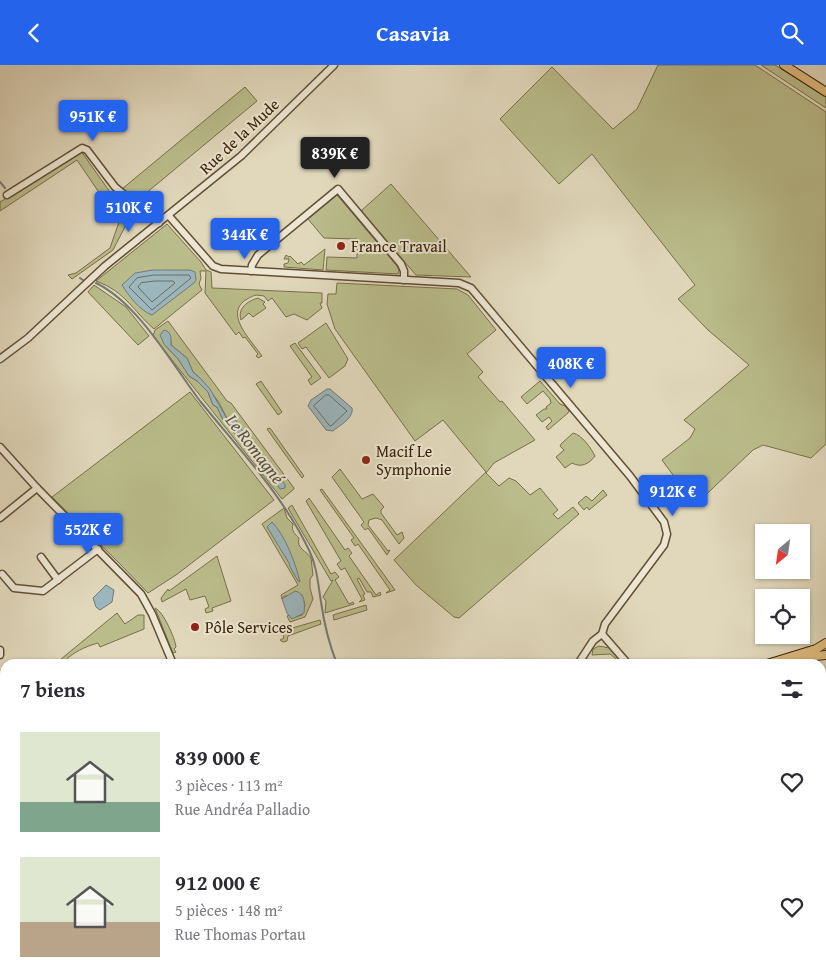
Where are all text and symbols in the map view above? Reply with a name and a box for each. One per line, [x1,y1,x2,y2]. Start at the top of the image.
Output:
text: Casavia [376,17,450,49]
icon: back [20,19,48,47]
icon: search [778,19,806,47]
street label: Rue de la Mude [194,92,284,180]
pin: 951K € [52,99,134,142]
text: 951K € [70,104,116,128]
pin: 839K € [294,137,376,179]
text: 839K € [312,141,358,165]
pin: 510K € [88,191,170,233]
text: 510K € [106,195,152,219]
pin: 344K € [204,217,286,260]
text: 344K € [222,222,268,246]
place label: France Travail [351,234,447,258]
marker: France Travail [335,240,347,252]
pin: 408K € [530,347,612,389]
text: 408K € [548,351,594,375]
water label: Le Romagné [219,407,292,490]
place label: Macif Le Symphonie [376,439,452,481]
marker: Macif Le Symphonie [360,454,372,466]
pin: 912K € [632,475,714,517]
text: 912K € [650,479,696,503]
pin: 552K € [47,513,129,555]
text: 552K € [65,517,111,541]
north arrow [755,524,810,579]
map controls [755,524,810,644]
button: locate [755,589,810,644]
place label: Pôle Services [205,615,293,639]
marker: Pôle Services [189,621,201,633]
text: 7 biens [20,674,85,705]
icon: filters [778,675,806,703]
text: 839 000 € [175,742,260,773]
icon: home [60,752,120,812]
icon: heart [778,768,806,796]
text: 3 pièces · 113 m² [175,773,283,797]
text: Rue Andréa Palladio [175,797,310,821]
text: 912 000 € [175,867,260,898]
icon: home [60,877,120,937]
icon: heart [778,893,806,921]
text: 5 pièces · 148 m² [175,898,283,922]
text: Rue Thomas Portau [175,922,306,946]

